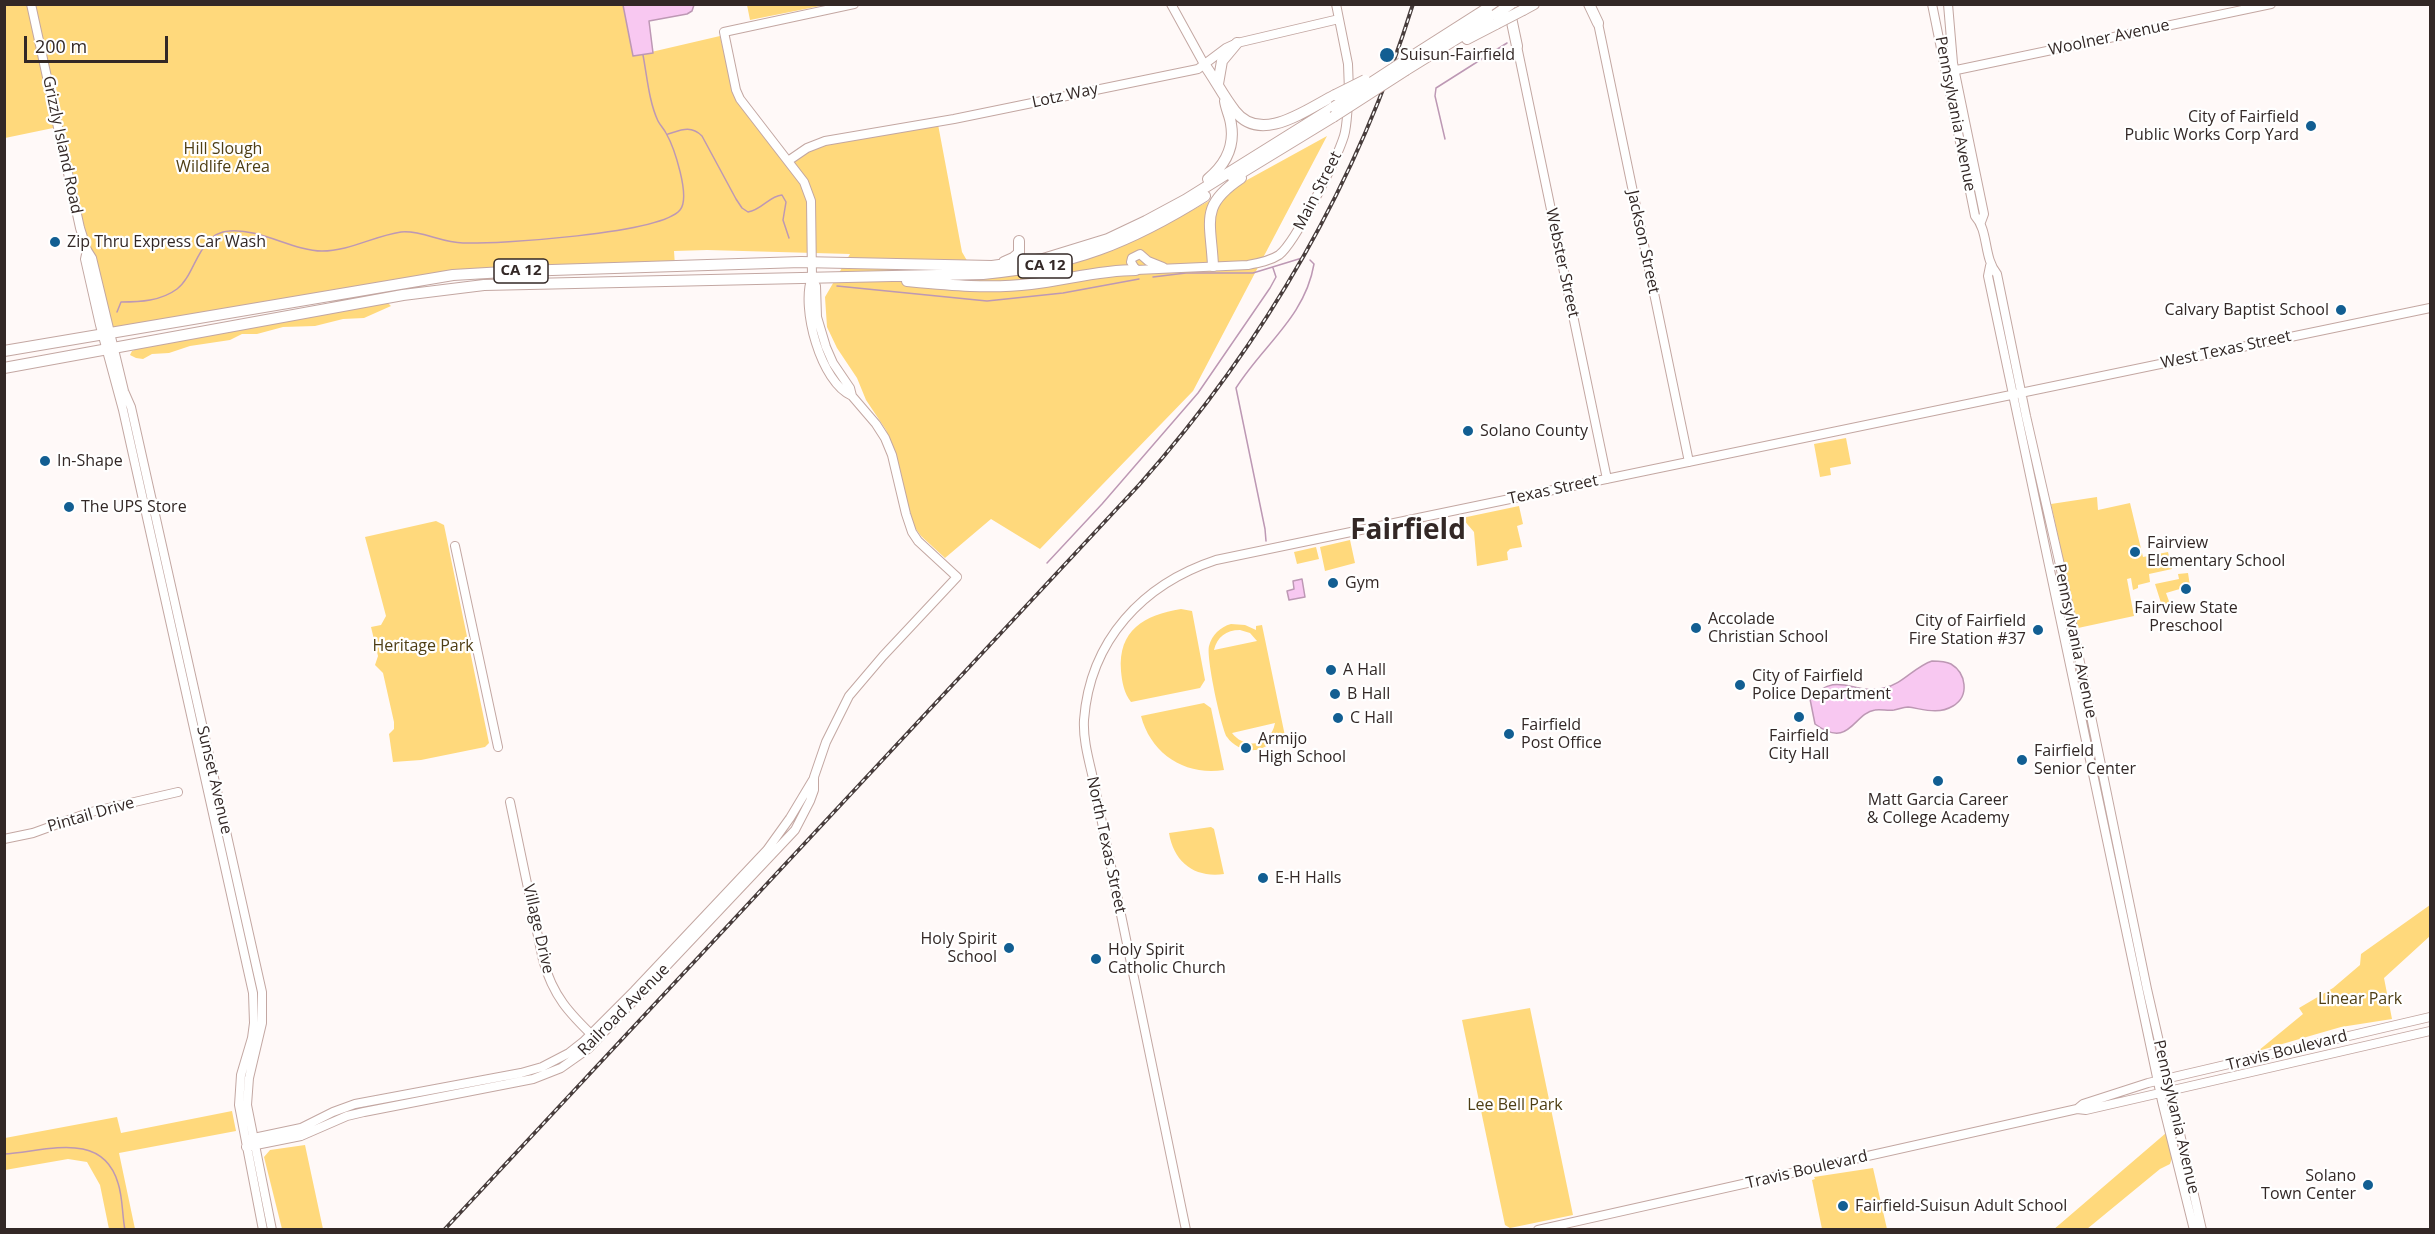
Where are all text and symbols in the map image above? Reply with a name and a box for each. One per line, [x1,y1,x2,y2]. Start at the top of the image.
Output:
street label: Woolner Avenue [2047,16,2171,60]
scale bar [27,24,171,62]
text: 200 m [35,34,87,58]
street label: Pennsylvania Avenue [1931,35,1979,193]
place label: Suisun-Fairfield [1400,45,1515,65]
marker: Suisun-Fairfield [1378,46,1396,64]
street label: Grizzly Island Road [38,74,86,216]
street label: Lotz Way [1030,80,1100,112]
place label: City of Fairfield Public Works Corp Yard [2124,107,2299,145]
marker: City of Fairfield Public Works Corp Yard [2304,119,2318,133]
park label: Hill Slough Wildlife Area [176,139,270,177]
street label: Main Street [1290,148,1346,234]
street label: Jackson Street [1623,189,1663,295]
street label: Webster Street [1541,207,1583,319]
place label: Zip Thru Express Car Wash [67,232,266,252]
marker: Zip Thru Express Car Wash [48,235,62,249]
road number: CA 12 [1018,254,1072,278]
road number: CA 12 [494,259,548,283]
place label: Calvary Baptist School [2165,300,2329,320]
marker: Calvary Baptist School [2334,303,2348,317]
street label: West Texas Street [2159,327,2293,373]
place label: Solano County [1480,421,1588,441]
marker: Solano County [1461,424,1475,438]
place label: In-Shape [57,451,123,471]
marker: In-Shape [38,454,52,468]
street label: Texas Street [1506,471,1600,509]
place label: The UPS Store [81,497,187,517]
marker: The UPS Store [62,500,76,514]
district label: Fairfield [1350,514,1466,548]
place label: Fairview Elementary School [2147,533,2285,571]
marker: Fairview Elementary School [2128,545,2142,559]
street label: Pennsylvania Avenue [2049,562,2101,720]
place label: Gym [1345,573,1379,593]
marker: Gym [1326,576,1340,590]
marker: Fairview State Preschool [2179,582,2193,596]
place label: Fairview State Preschool [2134,598,2238,636]
place label: Accolade Christian School [1708,609,1828,647]
place label: City of Fairfield Fire Station #37 [1909,611,2026,649]
marker: Accolade Christian School [1689,621,1703,635]
marker: City of Fairfield Fire Station #37 [2031,623,2045,637]
park label: Heritage Park [372,636,474,656]
place label: A Hall [1343,660,1386,680]
marker: A Hall [1324,663,1338,677]
place label: City of Fairfield Police Department [1752,666,1891,704]
marker: City of Fairfield Police Department [1733,678,1747,692]
place label: B Hall [1347,684,1390,704]
marker: B Hall [1328,687,1342,701]
place label: C Hall [1350,708,1393,728]
marker: Fairfield City Hall [1792,710,1806,724]
marker: C Hall [1331,711,1345,725]
place label: Fairfield Post Office [1521,715,1602,753]
street label: Sunset Avenue [192,724,236,836]
place label: Fairfield City Hall [1769,726,1829,764]
marker: Fairfield Post Office [1502,727,1516,741]
place label: Armijo High School [1258,729,1346,767]
marker: Armijo High School [1239,741,1253,755]
place label: Fairfield Senior Center [2034,741,2136,779]
marker: Fairfield Senior Center [2015,753,2029,767]
marker: Matt Garcia Career & College Academy [1931,774,1945,788]
street label: North Texas Street [1082,775,1130,915]
place label: Matt Garcia Career & College Academy [1867,790,2009,828]
street label: Pintail Drive [45,793,137,837]
place label: E-H Halls [1275,868,1341,888]
marker: E-H Halls [1256,871,1270,885]
street label: Village Drive [518,882,558,976]
place label: Holy Spirit School [920,929,997,967]
place label: Holy Spirit Catholic Church [1108,940,1226,978]
marker: Holy Spirit School [1002,941,1016,955]
marker: Holy Spirit Catholic Church [1089,952,1103,966]
street label: Railroad Avenue [574,960,674,1060]
park label: Linear Park [2318,989,2402,1009]
street label: Travis Boulevard [2224,1027,2350,1075]
street label: Pennsylvania Avenue [2149,1038,2203,1196]
park label: Lee Bell Park [1467,1095,1563,1115]
street label: Travis Boulevard [1744,1147,1870,1193]
place label: Solano Town Center [2261,1166,2356,1204]
marker: Solano Town Center [2361,1178,2375,1192]
place label: Fairfield-Suisun Adult School [1855,1196,2067,1216]
marker: Fairfield-Suisun Adult School [1836,1199,1850,1213]

